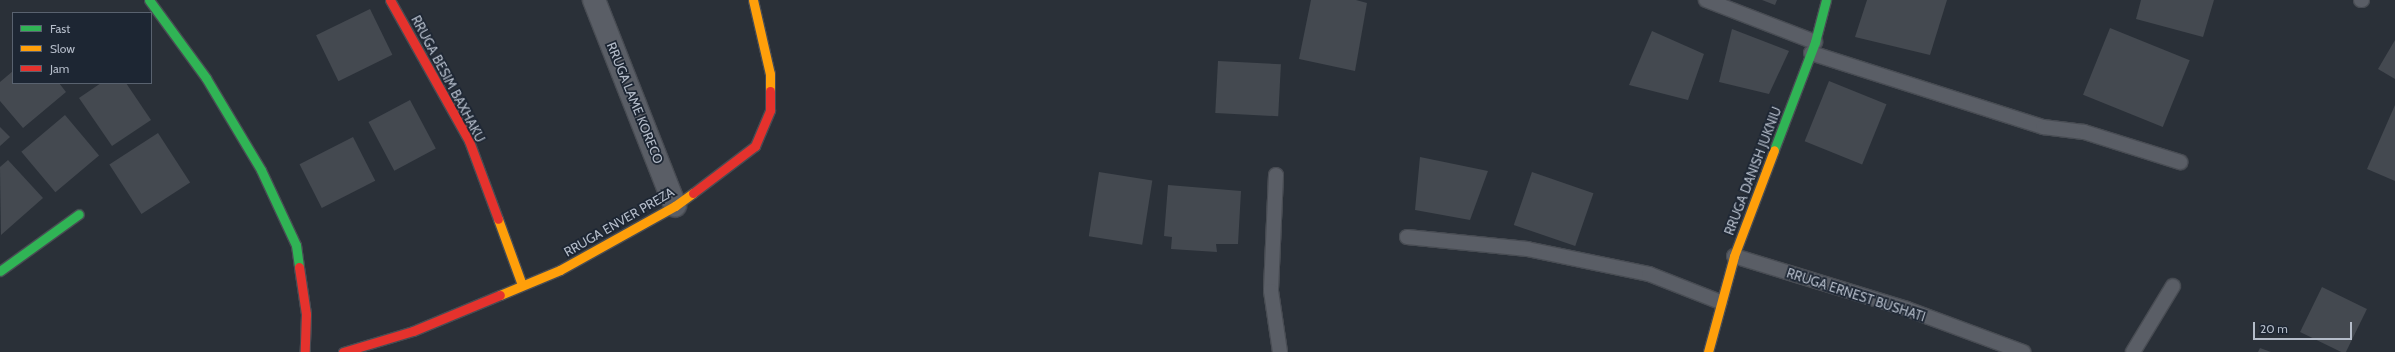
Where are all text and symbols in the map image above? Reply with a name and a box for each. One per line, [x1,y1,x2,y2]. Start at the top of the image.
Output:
legend [12,12,152,84]
street label: RRUGA BESIM BAXHAKU [408,13,488,145]
text: Fast [50,21,70,36]
street label: RRUGA LAME KORECO [603,40,667,166]
text: Slow [50,41,75,56]
text: Jam [50,61,69,76]
street label: RRUGA DANISH JUKNIU [1721,105,1785,237]
street label: RRUGA ENVER PREZA [561,184,677,260]
street label: RRUGA ERNEST BUSHATI [1785,265,1927,325]
scale bar [2255,314,2354,340]
text: 20 m [2260,321,2288,336]

